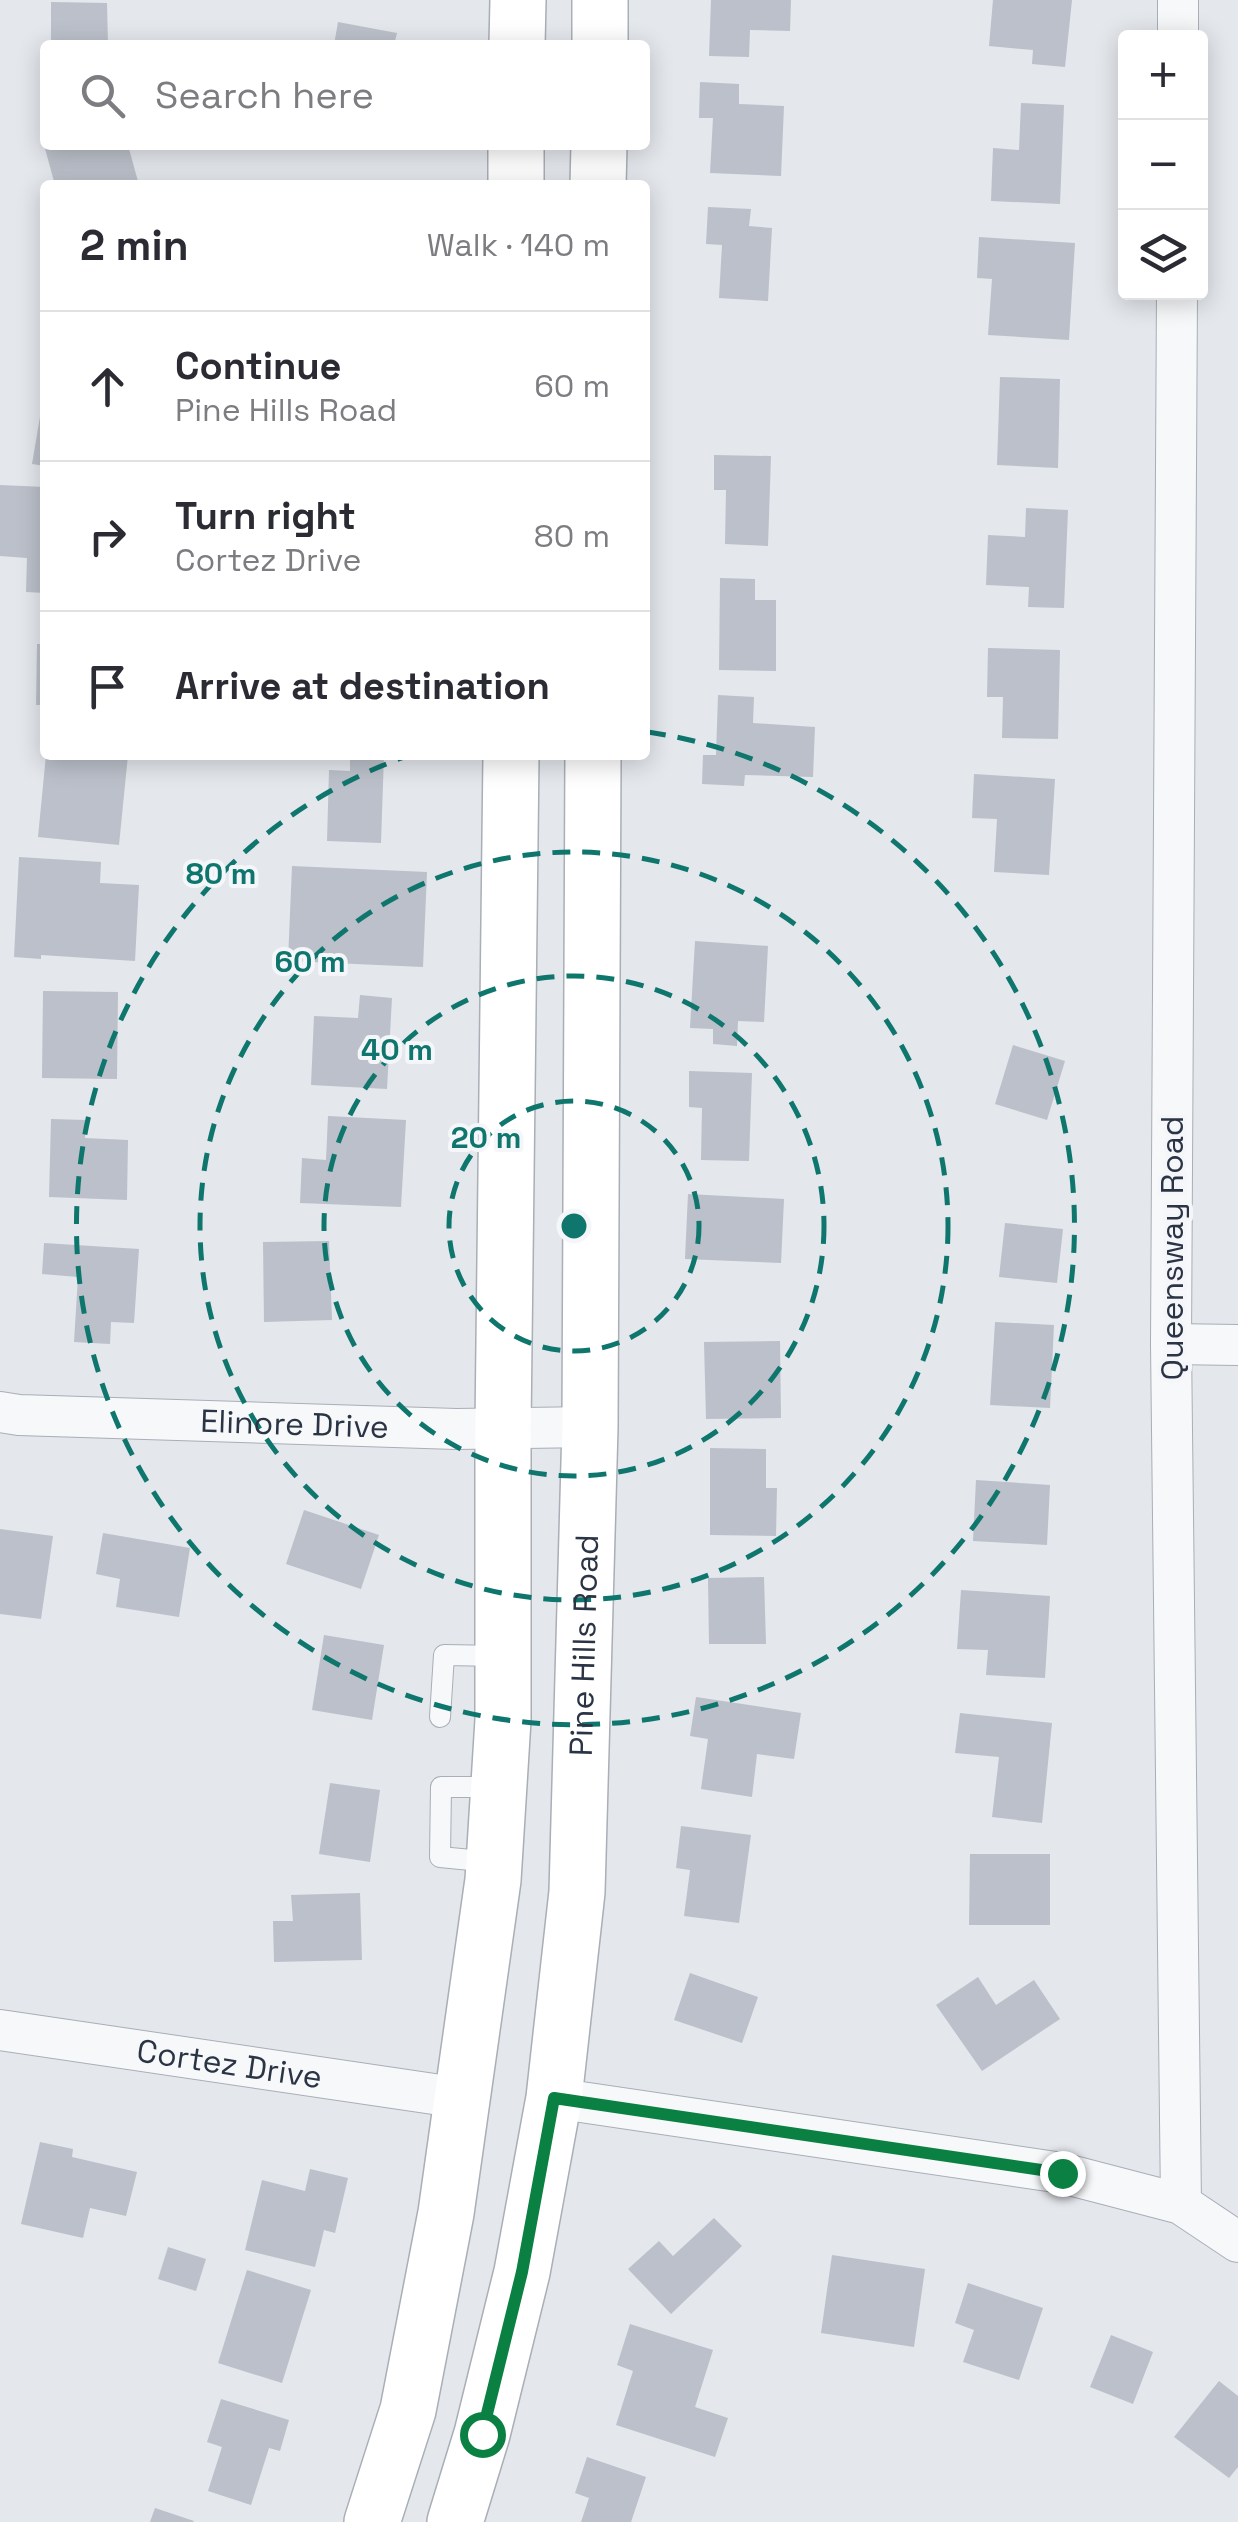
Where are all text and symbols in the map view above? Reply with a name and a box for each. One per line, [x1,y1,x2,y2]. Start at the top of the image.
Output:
map controls [1118,30,1208,300]
button: + [1118,30,1208,120]
search box [40,40,650,150]
icon: search [75,68,130,123]
text: Search here [155,71,374,119]
button: − [1118,120,1208,210]
button: layers [1118,210,1208,300]
text: 2 min [80,219,189,272]
text: Walk · 140 m [427,225,610,265]
text: Continue [175,342,341,390]
icon: ahead [80,359,135,414]
text: 60 m [534,366,610,406]
text: Pine Hills Road [175,390,397,430]
text: Turn right [175,492,356,540]
icon: right [80,509,135,564]
text: 80 m [534,516,610,556]
text: Cortez Drive [175,540,361,580]
icon: arrive [80,659,135,714]
text: Arrive at destination [175,662,550,710]
text: 80 m [186,854,256,893]
text: 60 m [274,942,346,981]
text: 40 m [361,1030,433,1069]
street label: Queensway Road [1152,1116,1192,1380]
text: 20 m [451,1118,521,1157]
centre of rings [556,1208,592,1244]
street label: Elinore Drive [200,1401,389,1447]
street label: Pine Hills Road [561,1534,607,1757]
street label: Cortez Drive [134,2030,325,2097]
route end [1040,2151,1086,2197]
route start [460,2412,506,2458]

